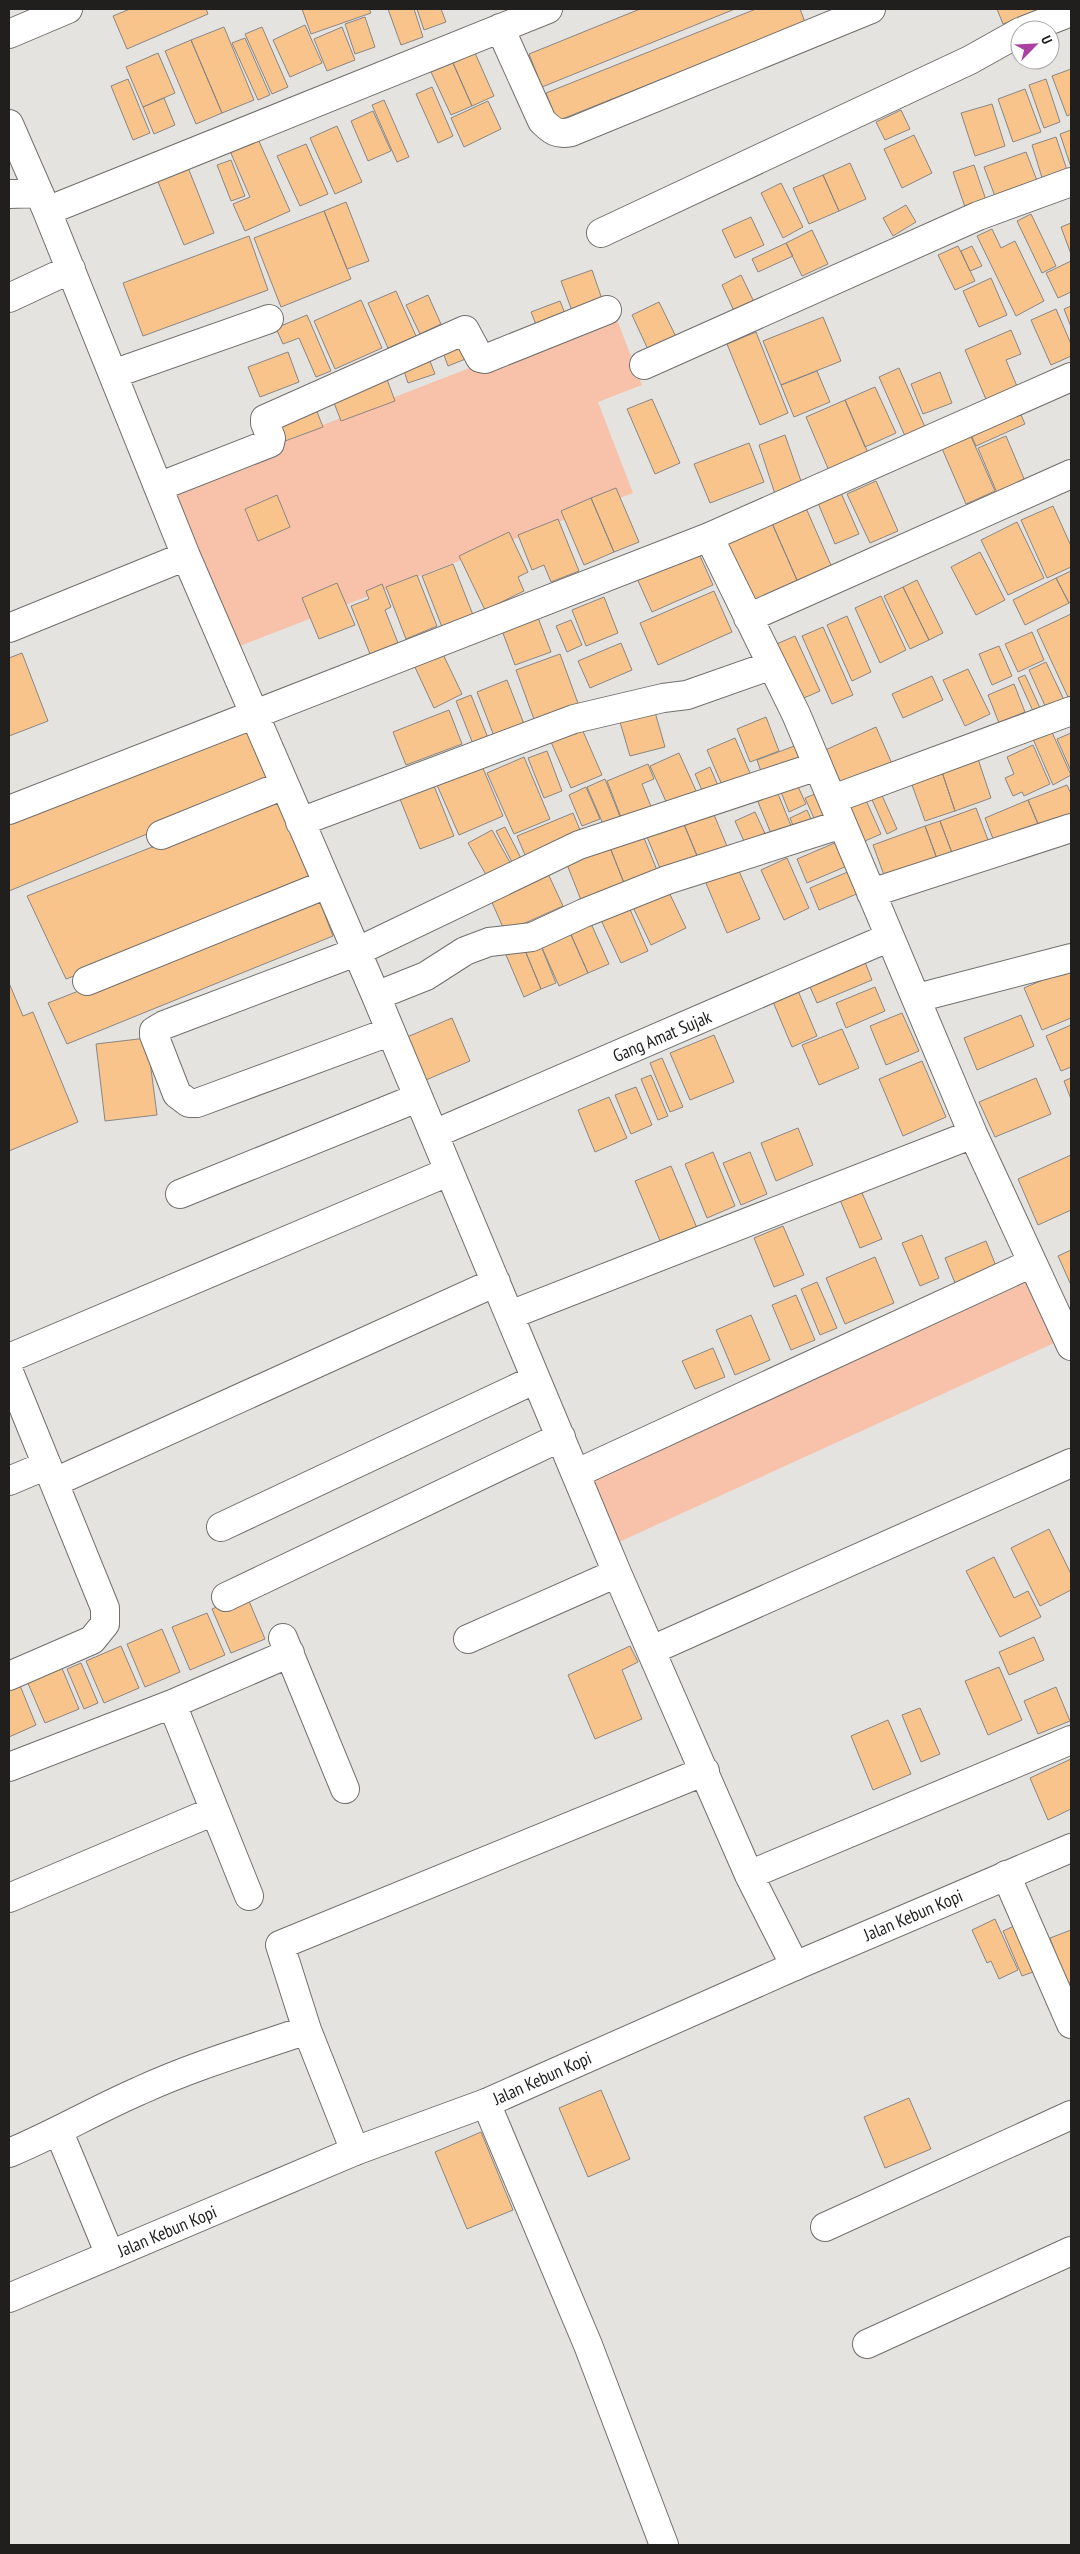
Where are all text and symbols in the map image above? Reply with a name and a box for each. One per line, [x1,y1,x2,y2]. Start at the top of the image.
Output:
north arrow [1010,20,1060,70]
text: U [1037,33,1057,47]
street label: Gang Amat Sujak [609,1005,715,1067]
street label: Jalan Kebun Kopi [859,1884,966,1947]
street label: Jalan Kebun Kopi [488,2046,595,2110]
street label: Jalan Kebun Kopi [113,2200,220,2263]

